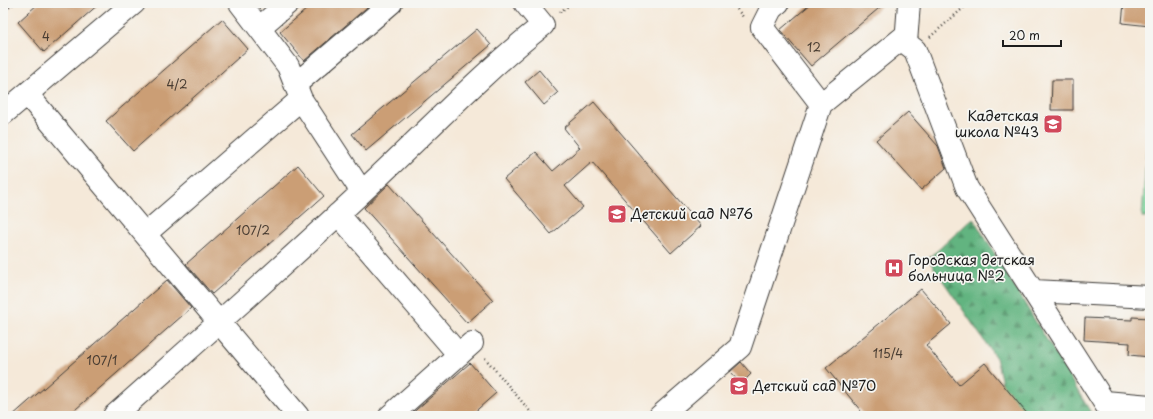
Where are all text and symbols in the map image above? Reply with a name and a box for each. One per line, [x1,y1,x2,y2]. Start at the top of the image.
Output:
scale bar [1003,22,1061,48]
text: 20 m [1009,26,1040,44]
house number: 4 [42,27,50,45]
house number: 12 [807,38,821,56]
house number: 4/2 [166,75,188,93]
place label: Кадетская школа №43 [955,105,1039,142]
school or university icon: Кадетская школа №43 [1042,113,1064,135]
school or university icon: Детский сад №76 [606,203,628,225]
place label: Детский сад №76 [630,203,753,224]
house number: 107/2 [236,221,270,239]
place label: Городская детская больница №2 [908,249,1035,286]
hospital icon: Городская детская больница №2 [883,257,905,279]
house number: 115/4 [873,344,903,362]
house number: 107/1 [87,351,117,369]
school or university icon: Детский сад №70 [728,375,750,397]
place label: Детский сад №70 [752,375,876,396]

